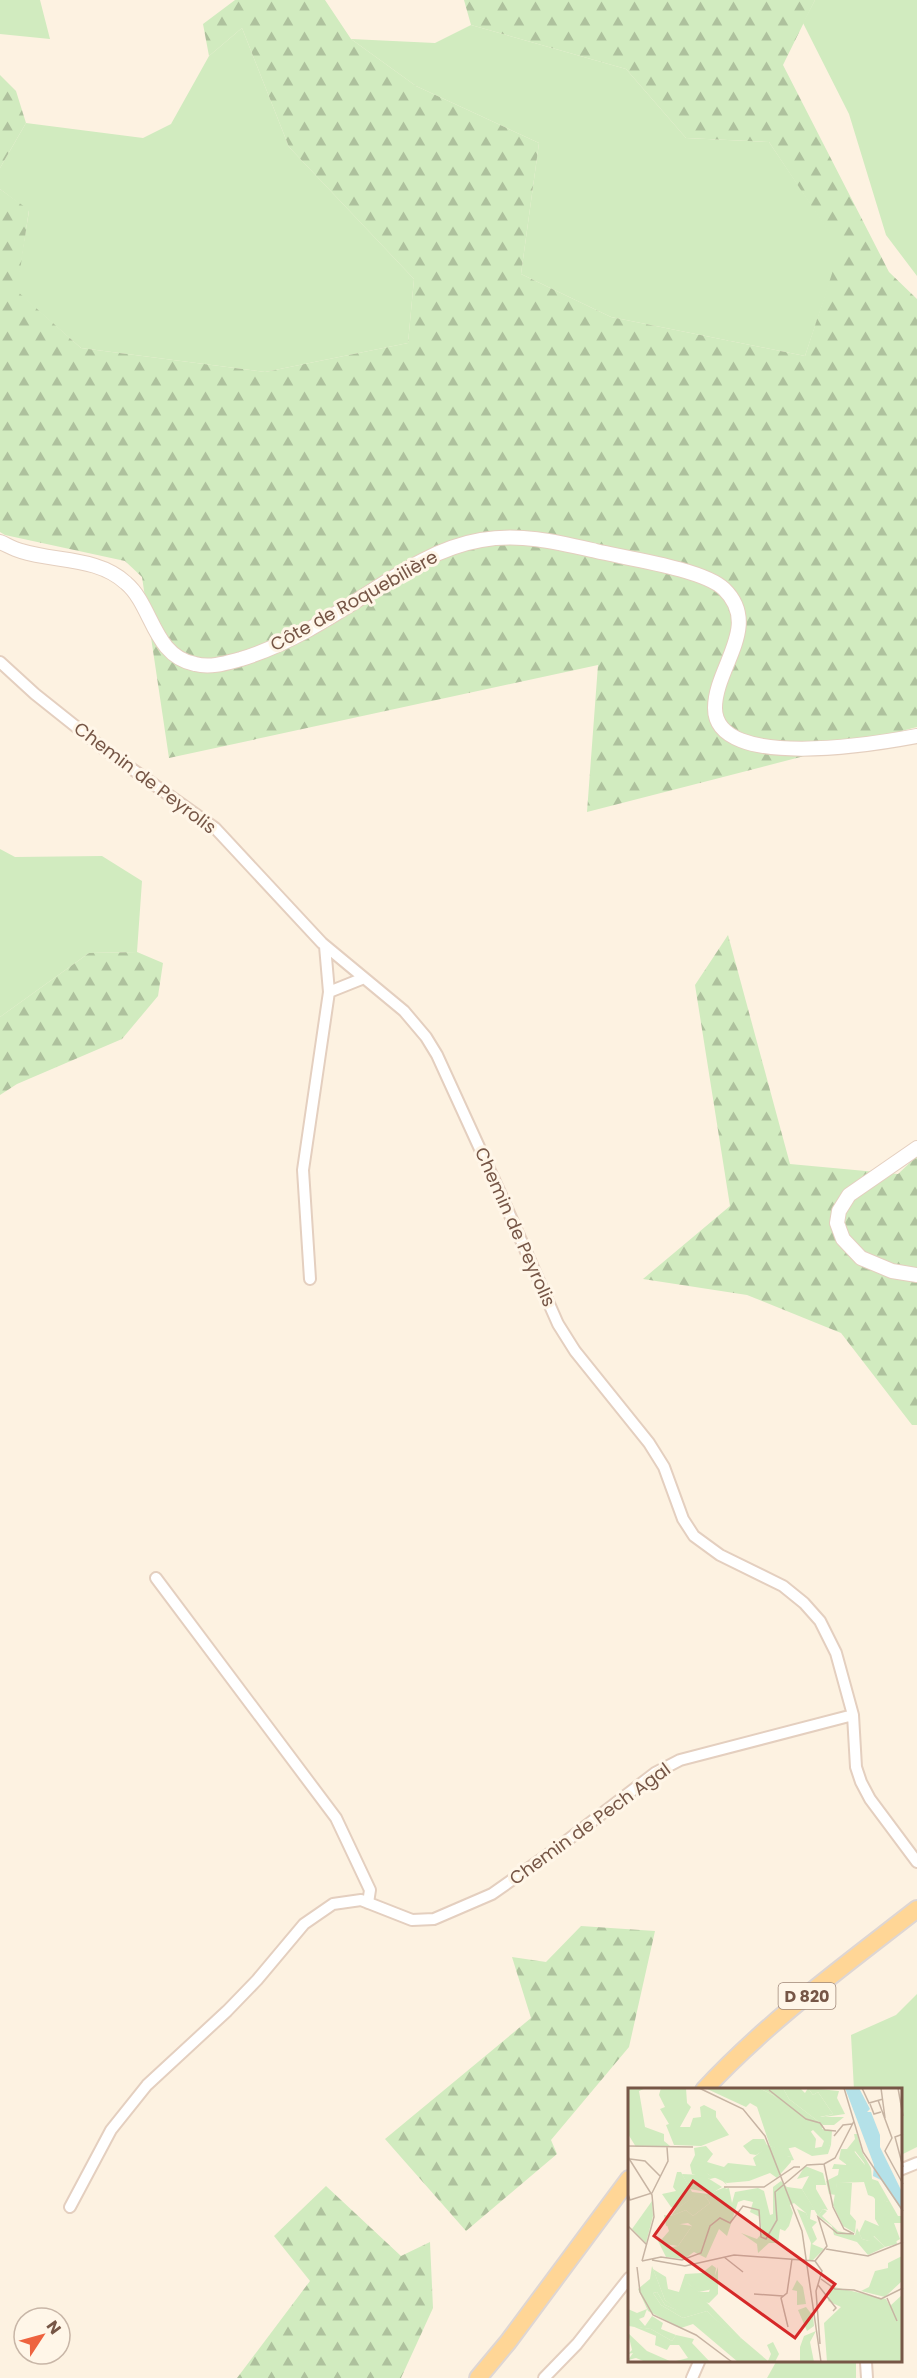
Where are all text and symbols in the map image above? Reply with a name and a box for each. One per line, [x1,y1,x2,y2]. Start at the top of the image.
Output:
street label: Côte de Roquebilière [266,544,442,657]
street label: Chemin de Peyrolis [69,716,222,839]
street label: Chemin de Peyrolis [469,1143,562,1311]
street label: Chemin de Pech Agal [504,1757,675,1891]
road number: D 820 [778,1983,836,2009]
inset map [628,2088,902,2363]
north arrow [12,2306,72,2366]
text: N [41,2316,67,2339]

